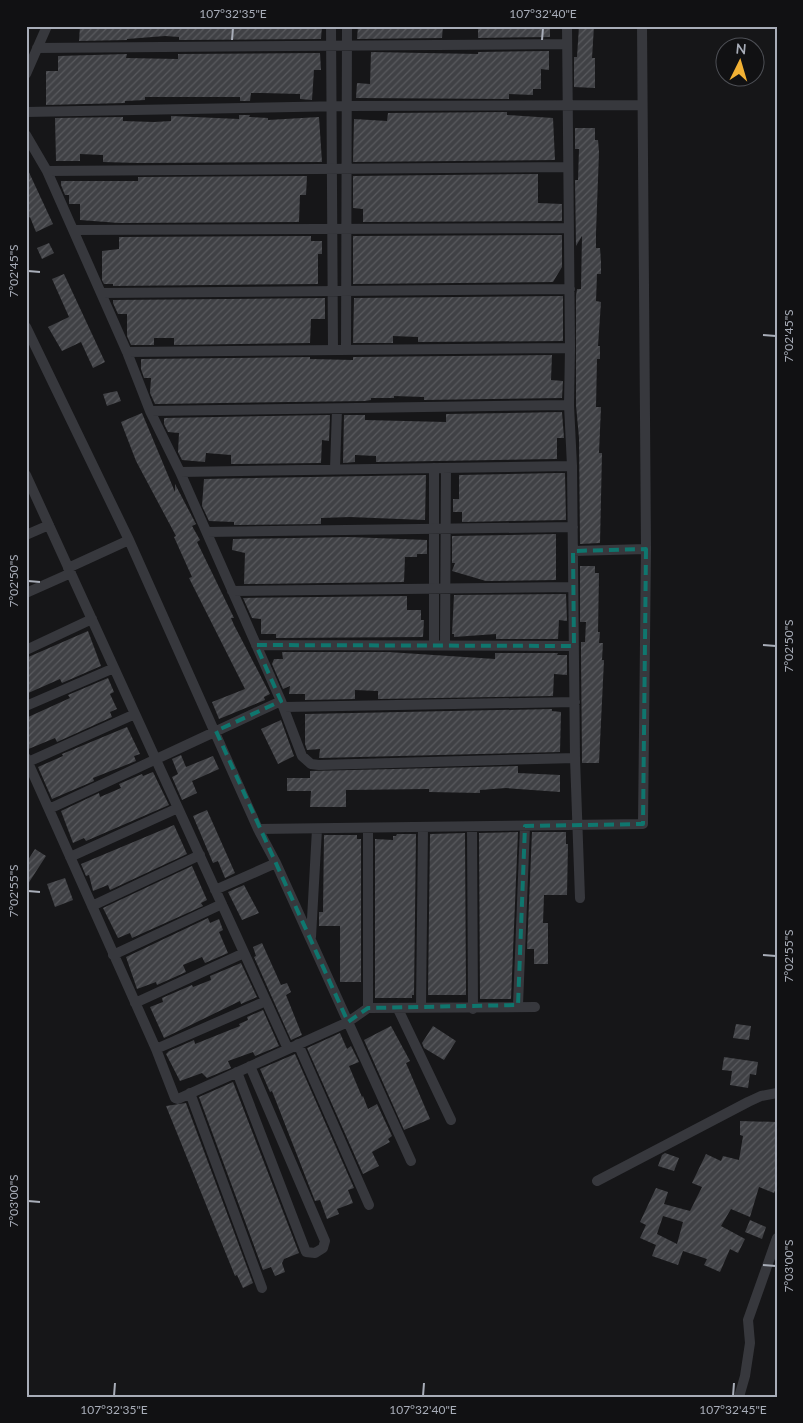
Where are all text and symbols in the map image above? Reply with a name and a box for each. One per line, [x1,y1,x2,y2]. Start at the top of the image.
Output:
text: 107°32'35"E [199,6,267,21]
text: 107°32'40"E [509,6,577,21]
north arrow [716,38,766,88]
text: N [735,40,747,57]
text: 7°02'45"S [6,244,21,298]
text: 7°02'45"S [781,309,796,363]
text: 7°02'50"S [6,554,21,608]
text: 7°02'50"S [781,619,796,673]
text: 7°02'55"S [6,864,21,918]
text: 7°02'55"S [781,929,796,983]
text: 7°03'00"S [6,1174,21,1228]
text: 7°03'00"S [781,1239,796,1293]
text: 107°32'35"E [80,1402,148,1417]
text: 107°32'40"E [389,1402,457,1417]
text: 107°32'45"E [699,1402,767,1417]

